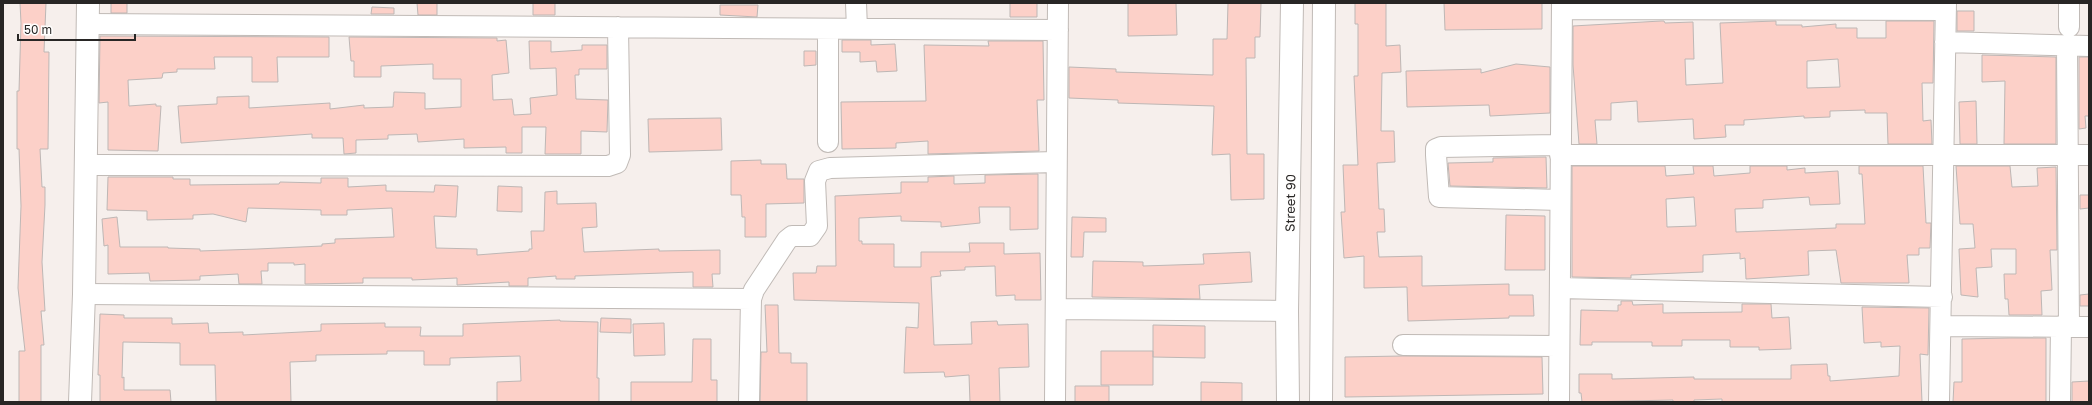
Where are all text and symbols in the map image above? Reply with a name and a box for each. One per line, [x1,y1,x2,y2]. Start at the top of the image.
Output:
scale bar [18,16,135,42]
text: 50 m [24,22,52,37]
street label: Street 90 [1281,174,1299,232]

